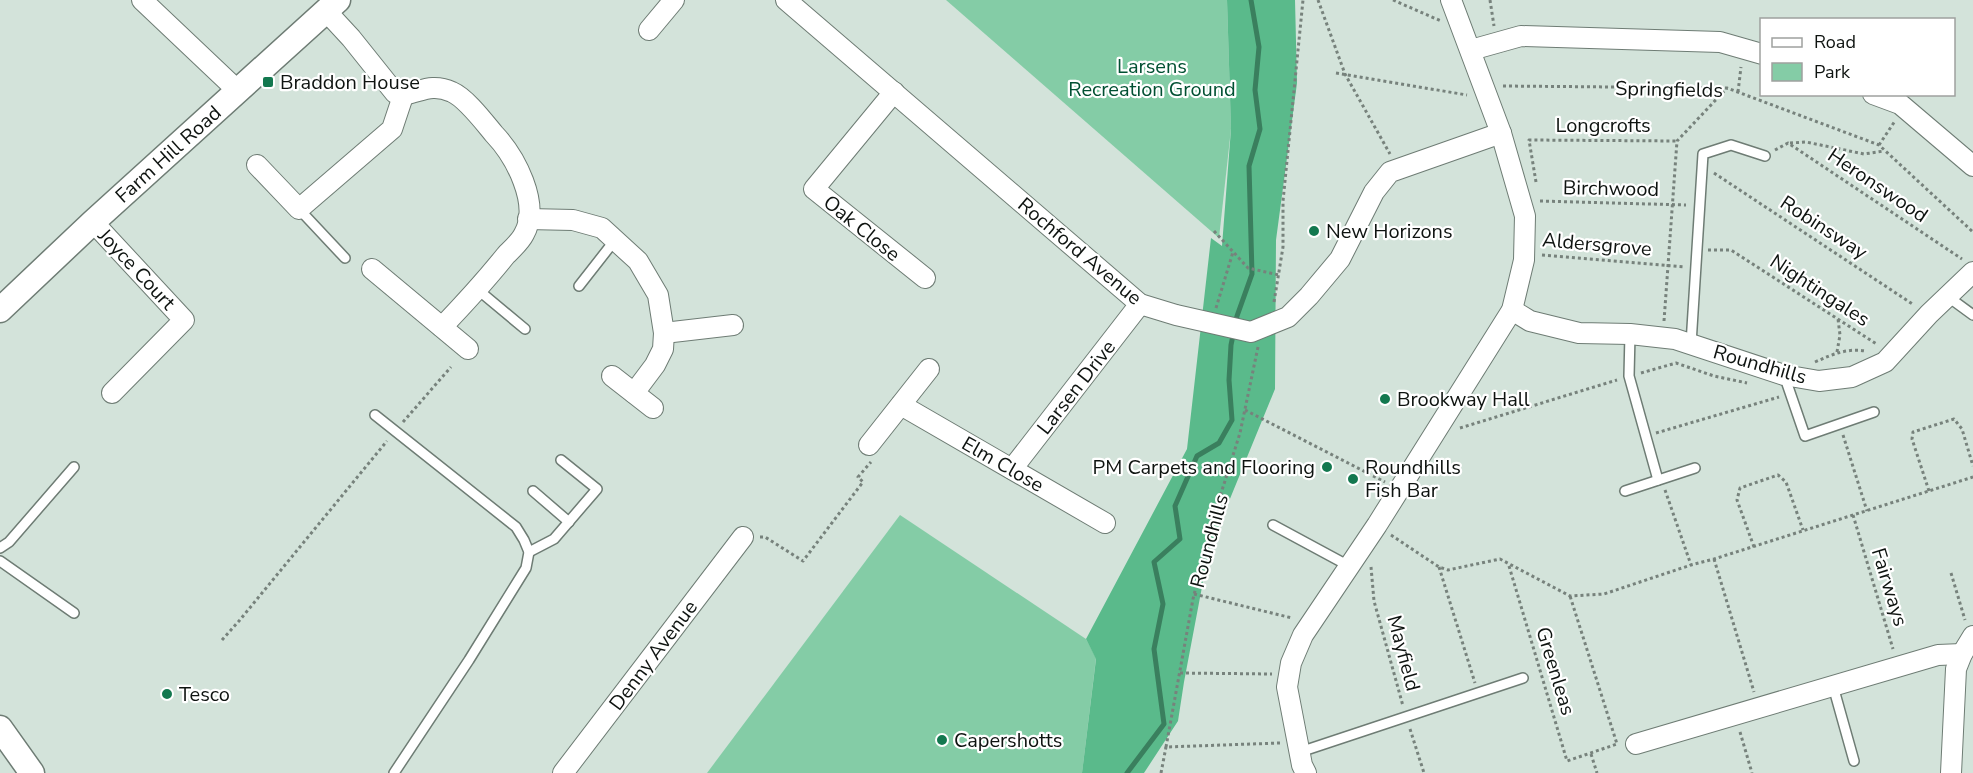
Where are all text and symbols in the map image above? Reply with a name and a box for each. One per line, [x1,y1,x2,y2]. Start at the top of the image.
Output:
legend [1760,18,1955,96]
text: Road [1814,30,1856,54]
park label: Larsens Recreation Ground [1068,53,1236,103]
text: Park [1814,60,1851,84]
place label: Braddon House [280,69,420,96]
marker: Braddon House [261,75,275,89]
street label: Springfields [1615,75,1723,104]
street label: Farm Hill Road [110,100,227,209]
street label: Longcrofts [1555,112,1651,139]
street label: Heronswood [1822,142,1933,229]
street label: Birchwood [1563,174,1659,203]
street label: Oak Close [818,189,906,268]
street label: Robinsway [1775,189,1873,266]
street label: Rochford Avenue [1012,191,1147,311]
place label: New Horizons [1326,218,1453,245]
street label: Joyce Court [91,222,182,317]
marker: New Horizons [1307,224,1321,238]
street label: Aldersgrove [1541,226,1653,263]
street label: Nightingales [1765,248,1875,333]
street label: Larsen Drive [1031,335,1122,440]
street label: Roundhills [1710,338,1810,391]
place label: Brookway Hall [1397,386,1530,413]
marker: Brookway Hall [1378,392,1392,406]
street label: Elm Close [957,430,1049,499]
place label: PM Carpets and Flooring [1092,454,1315,481]
place label: Roundhills Fish Bar [1365,454,1461,504]
marker: PM Carpets and Flooring [1320,460,1334,474]
marker: Roundhills Fish Bar [1346,472,1360,486]
street label: Roundhills [1184,491,1235,591]
street label: Fairways [1865,545,1914,630]
street label: Denny Avenue [603,595,704,716]
street label: Mayfield [1380,612,1427,694]
street label: Greenleas [1529,624,1582,719]
place label: Tesco [179,681,230,708]
marker: Tesco [160,687,174,701]
place label: Capershotts [954,727,1062,754]
marker: Capershotts [935,733,949,747]

